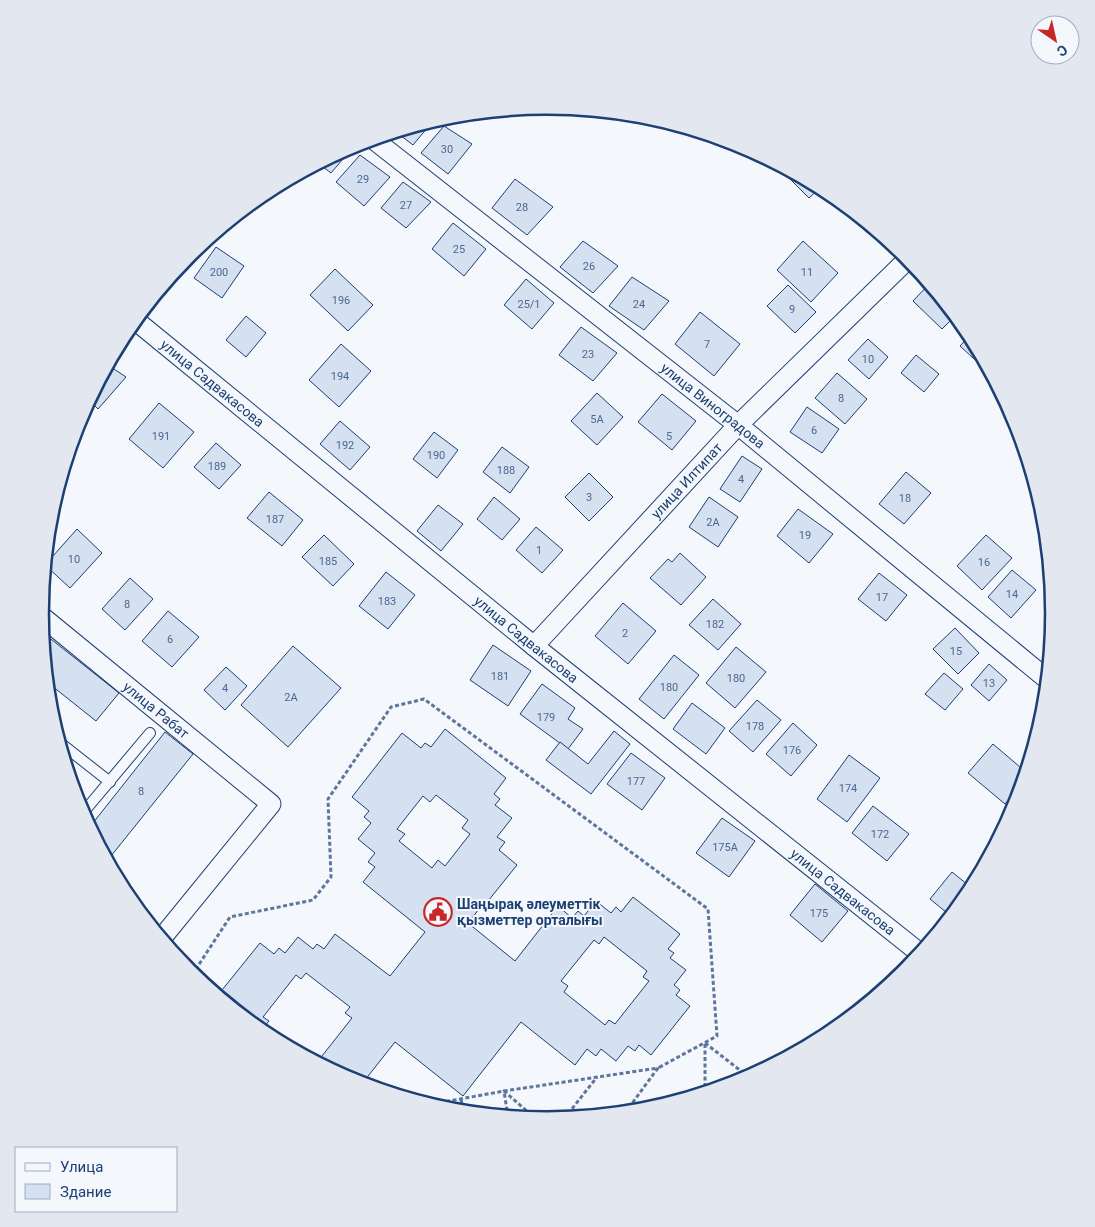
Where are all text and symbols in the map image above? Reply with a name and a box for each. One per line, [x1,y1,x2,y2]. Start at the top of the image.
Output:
north arrow [1030,15,1080,65]
text: С [1054,42,1071,60]
house number: 30 [441,143,453,156]
house number: 29 [357,173,369,186]
house number: 27 [400,199,412,212]
house number: 28 [516,201,528,214]
house number: 25 [453,243,465,256]
house number: 26 [583,260,595,273]
house number: 200 [210,266,228,279]
house number: 11 [801,266,813,279]
house number: 196 [332,294,350,307]
house number: 25/1 [517,298,541,311]
house number: 24 [633,298,645,311]
house number: 9 [789,303,795,316]
street label: улица Садвакасова [157,336,267,430]
house number: 7 [704,338,710,351]
house number: 23 [582,348,594,361]
house number: 10 [862,353,874,366]
street label: улица Виноградова [658,360,768,452]
house number: 194 [331,370,349,383]
house number: 8 [838,392,844,405]
house number: 5А [590,413,605,426]
house number: 6 [811,424,817,437]
house number: 191 [152,430,170,443]
house number: 5 [666,430,672,443]
house number: 192 [336,439,354,452]
street label: улица Илтипат [648,439,726,522]
house number: 190 [427,449,445,462]
house number: 189 [208,460,226,473]
house number: 188 [497,464,515,477]
house number: 4 [738,473,744,486]
house number: 3 [586,491,592,504]
house number: 18 [899,492,911,505]
house number: 187 [266,513,284,526]
house number: 2А [706,516,721,529]
house number: 19 [799,529,811,542]
house number: 1 [536,544,542,557]
house number: 10 [68,553,80,566]
house number: 185 [319,555,337,568]
house number: 16 [978,556,990,569]
house number: 14 [1006,588,1018,601]
house number: 17 [876,591,888,604]
street label: улица Садвакасова [471,593,581,686]
house number: 183 [378,595,396,608]
house number: 8 [124,598,130,611]
house number: 182 [706,618,724,631]
house number: 2 [622,627,628,640]
house number: 6 [167,633,173,646]
house number: 15 [950,645,962,658]
house number: 181 [491,670,509,683]
house number: 180 [727,672,745,685]
house number: 13 [983,677,995,690]
street label: улица Рабат [120,678,192,742]
house number: 180 [660,681,678,694]
house number: 4 [222,682,228,695]
house number: 2А [284,691,299,704]
house number: 179 [537,711,555,724]
house number: 178 [746,720,764,733]
house number: 176 [783,744,801,757]
house number: 177 [627,775,645,788]
house number: 174 [839,782,857,795]
house number: 8 [138,785,144,798]
house number: 172 [871,828,889,841]
house number: 175А [712,841,739,854]
street label: улица Садвакасова [787,845,898,938]
place label: Шаңырақ әлеуметтік қызметтер орталығы [457,896,603,928]
public building icon: Шаңырақ әлеуметтік қызметтер орталығы [423,897,453,927]
house number: 175 [810,907,828,920]
legend [15,1147,178,1212]
text: Улица [60,1158,103,1176]
text: Здание [60,1183,111,1201]

